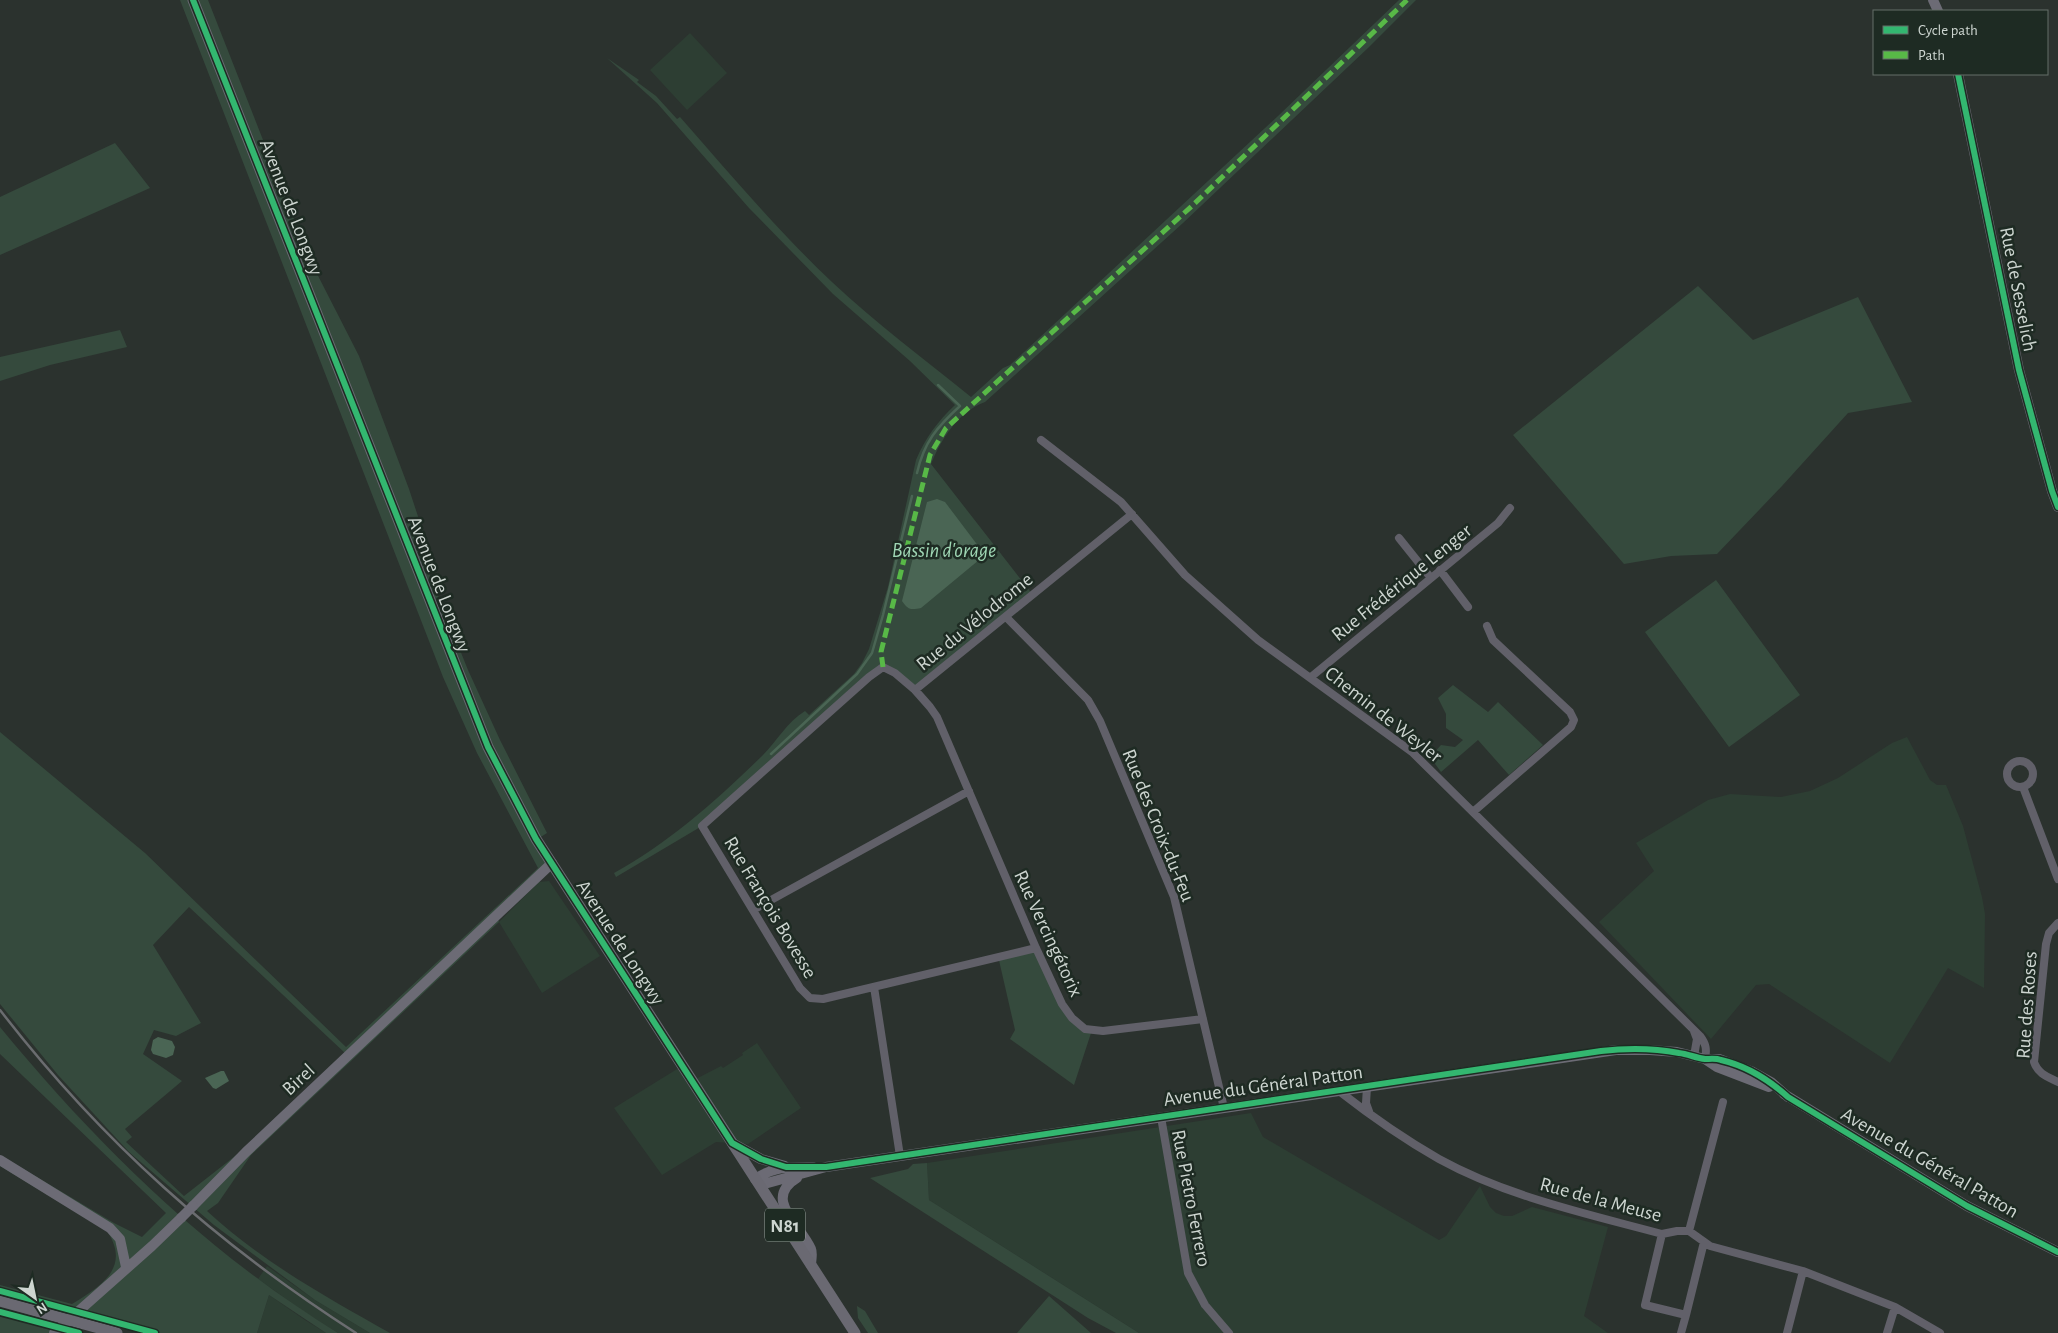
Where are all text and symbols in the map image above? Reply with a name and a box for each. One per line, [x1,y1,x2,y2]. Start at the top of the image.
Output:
legend [1873,10,2048,75]
text: Cycle path [1918,23,1978,38]
text: Path [1918,48,1945,63]
street label: Avenue de Longwy [256,136,326,279]
street label: Rue de Sesselich [1996,225,2040,353]
street label: Avenue de Longwy [404,513,474,656]
street label: Rue Frédérique Lenger [1328,520,1476,645]
water label: Bassin d'orage [892,540,996,561]
street label: Rue du Vélodrome [913,569,1037,675]
street label: Chemin de Weyler [1321,663,1446,767]
street label: Rue des Croix-du-Feu [1118,746,1198,904]
street label: Rue François Bovesse [720,833,820,982]
street label: Rue Vercingétorix [1010,867,1086,1000]
street label: Avenue de Longwy [572,877,668,1009]
street label: Rue des Roses [2013,951,2041,1060]
street label: Birel [279,1060,319,1099]
street label: Avenue du Général Patton [1162,1062,1364,1110]
street label: Avenue du Général Patton [1837,1104,2022,1222]
street label: Rue Pietro Ferrero [1168,1128,1214,1269]
street label: Rue de la Meuse [1538,1174,1664,1226]
road number: N81 [765,1208,805,1242]
north arrow [10,1273,60,1323]
text: N [34,1300,49,1317]

